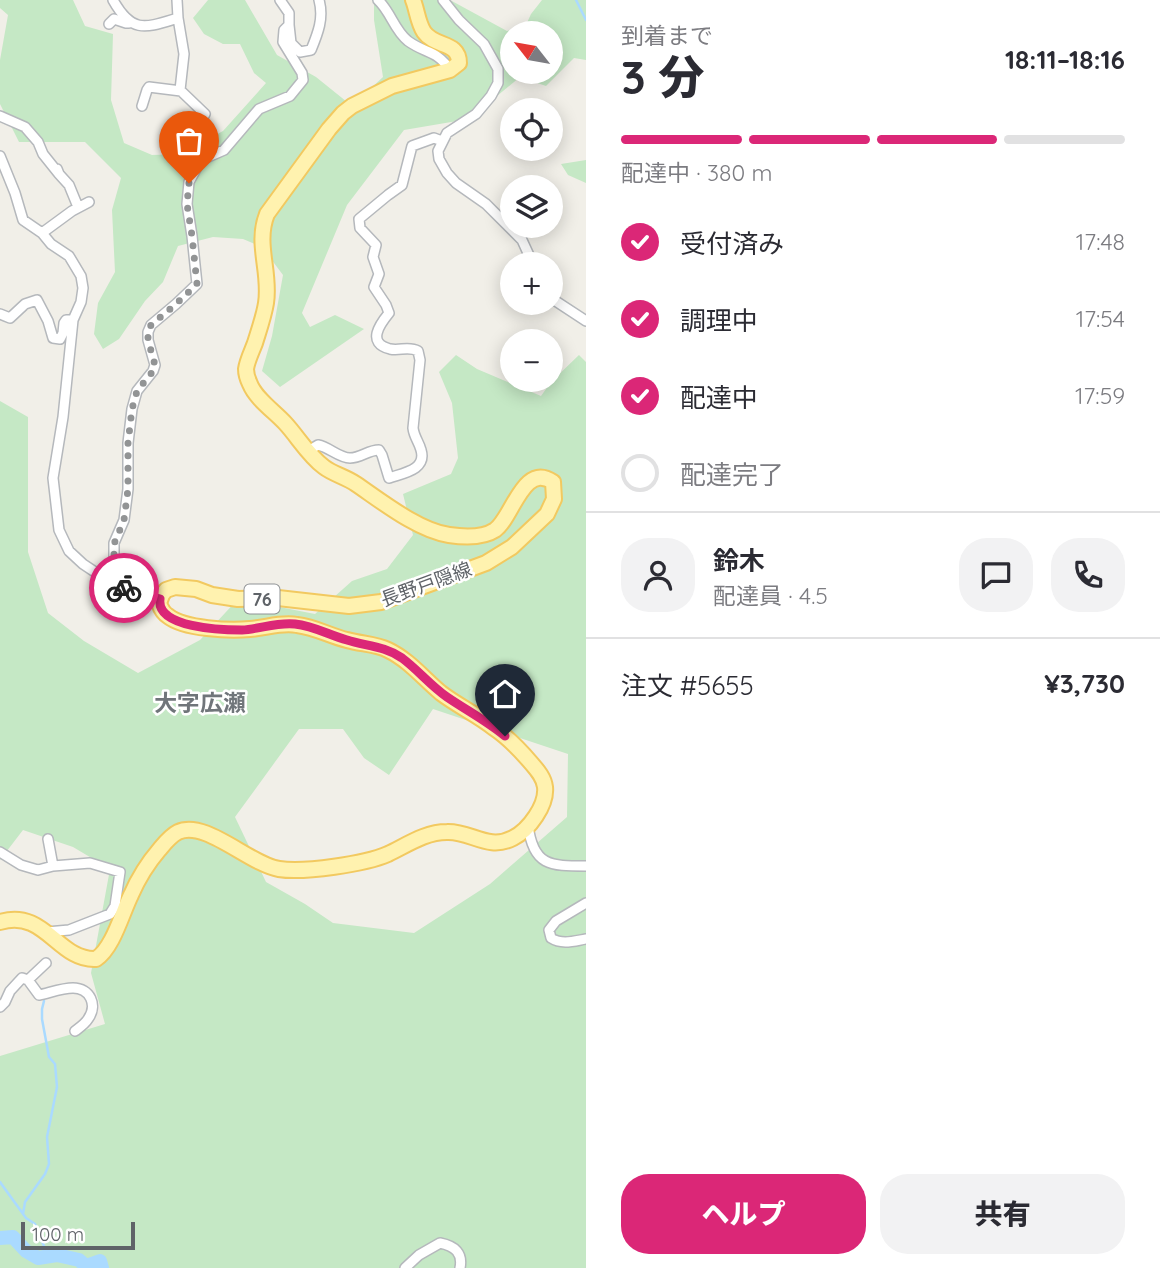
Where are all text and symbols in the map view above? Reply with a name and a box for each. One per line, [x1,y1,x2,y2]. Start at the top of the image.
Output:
north arrow [500,21,564,84]
map controls [500,21,563,392]
text: 到着まで [621,21,713,50]
text: 18:11–18:16 [1005,43,1125,76]
text: 3 分 [621,48,705,106]
button: locate [500,98,563,161]
pin [159,111,219,183]
icon: bag [170,122,208,160]
text: 配達中 · 380 m [621,158,772,187]
button: layers [500,175,563,238]
icon: check [621,223,659,261]
text: 受付済み [680,227,784,260]
text: 17:48 [1076,227,1125,256]
button: + [500,252,563,315]
icon: check [621,300,659,338]
text: 調理中 [680,304,758,337]
text: 17:54 [1076,304,1125,333]
button: − [500,329,563,392]
icon: check [621,377,659,415]
text: 配達中 [680,381,758,414]
text: 17:59 [1075,381,1125,410]
text: 配達完了 [680,458,784,491]
button: person [621,538,695,612]
button: chat [959,538,1033,612]
button: phone [1051,538,1125,612]
text: 鈴木 [713,544,765,577]
courier [89,553,159,623]
street label: 長野戸隠線 [377,556,475,612]
icon: bike [105,569,143,607]
text: 配達員 · 4.5 [713,581,828,610]
road number: 76 [244,584,280,614]
pin [475,664,535,736]
text: ¥3,730 [1044,667,1125,700]
text: 注文 #5655 [621,669,754,702]
icon: home [486,675,524,713]
district label: 大字広瀬 [154,688,246,717]
button: ヘルプ [621,1174,866,1254]
button: 共有 [880,1174,1125,1254]
scale bar [21,1219,135,1251]
text: 100 m [32,1222,84,1246]

